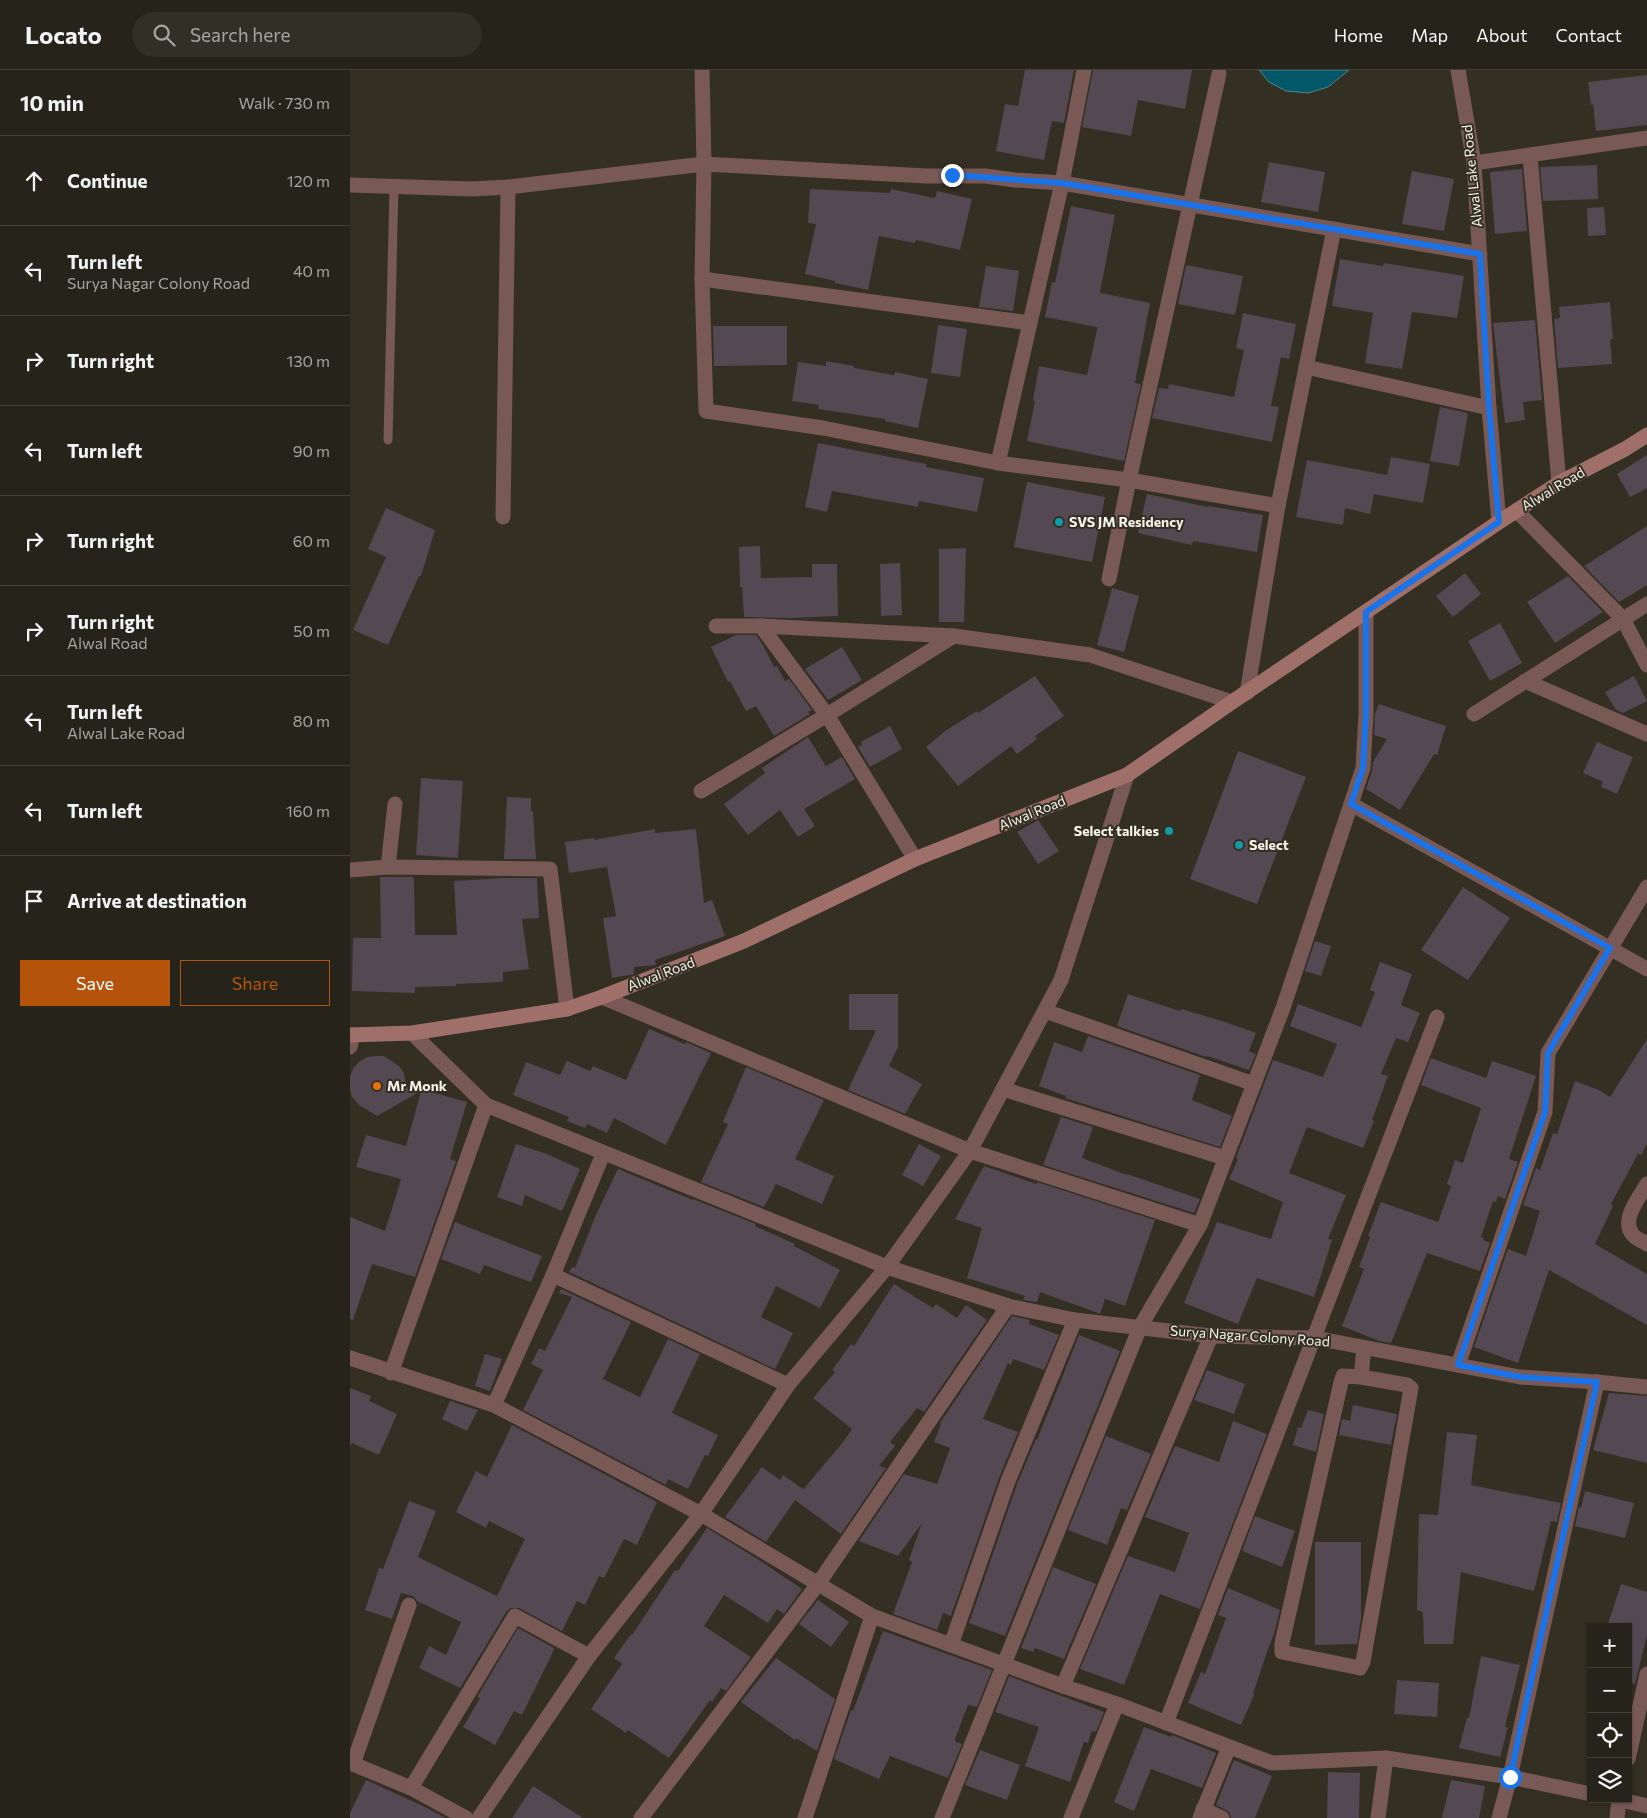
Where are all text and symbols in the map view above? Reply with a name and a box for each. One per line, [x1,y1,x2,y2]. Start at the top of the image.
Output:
search box [132,12,482,57]
text: Locato [25,20,102,49]
icon: search [150,21,178,49]
text: Search here [190,23,290,46]
text: Home [1334,24,1383,46]
text: Map [1411,24,1448,46]
text: About [1476,24,1528,46]
text: Contact [1556,24,1622,46]
text: 10 min [20,90,84,115]
text: Walk · 730 m [238,93,330,112]
street label: Alwal Lake Road [1458,124,1485,228]
route end [941,164,964,187]
icon: ahead [20,167,48,195]
text: Continue [67,169,147,192]
text: 120 m [287,171,330,190]
text: Turn left [67,250,142,273]
icon: left [20,257,48,285]
text: 40 m [293,261,330,280]
text: Surya Nagar Colony Road [67,273,250,292]
icon: right [20,347,48,375]
text: Turn right [67,349,154,372]
text: 130 m [287,351,330,370]
icon: left [20,437,48,465]
text: Turn left [67,439,142,462]
text: 90 m [293,441,330,460]
street label: Alwal Road [1518,463,1587,514]
place label: SVS JM Residency [1069,513,1184,530]
marker: SVS JM Residency [1053,516,1065,528]
icon: right [20,527,48,555]
text: Turn right [67,529,154,552]
text: 60 m [293,531,330,550]
text: Turn right [67,610,154,633]
icon: right [20,617,48,645]
text: 50 m [293,621,330,640]
text: Alwal Road [67,633,148,652]
text: Turn left [67,700,142,723]
icon: left [20,707,48,735]
text: 80 m [293,711,330,730]
text: Alwal Lake Road [67,723,185,742]
street label: Alwal Road [996,791,1068,834]
icon: left [20,797,48,825]
text: Turn left [67,799,142,822]
text: 160 m [286,801,330,820]
place label: Select talkies [1074,822,1159,839]
marker: Select talkies [1163,825,1175,837]
place label: Select [1249,836,1289,853]
marker: Select [1233,839,1245,851]
icon: arrive [20,887,48,915]
text: Arrive at destination [67,889,247,912]
street label: Alwal Road [625,953,697,994]
button: Save [20,960,170,1006]
button: Share [180,960,330,1006]
place label: Mr Monk [387,1077,447,1094]
marker: Mr Monk [371,1080,383,1092]
street label: Surya Nagar Colony Road [1170,1321,1330,1350]
map controls [1587,1623,1632,1803]
button: + [1587,1623,1632,1668]
button: − [1587,1668,1632,1713]
button: locate [1587,1713,1632,1758]
button: layers [1587,1758,1632,1803]
route start [1499,1766,1522,1789]

